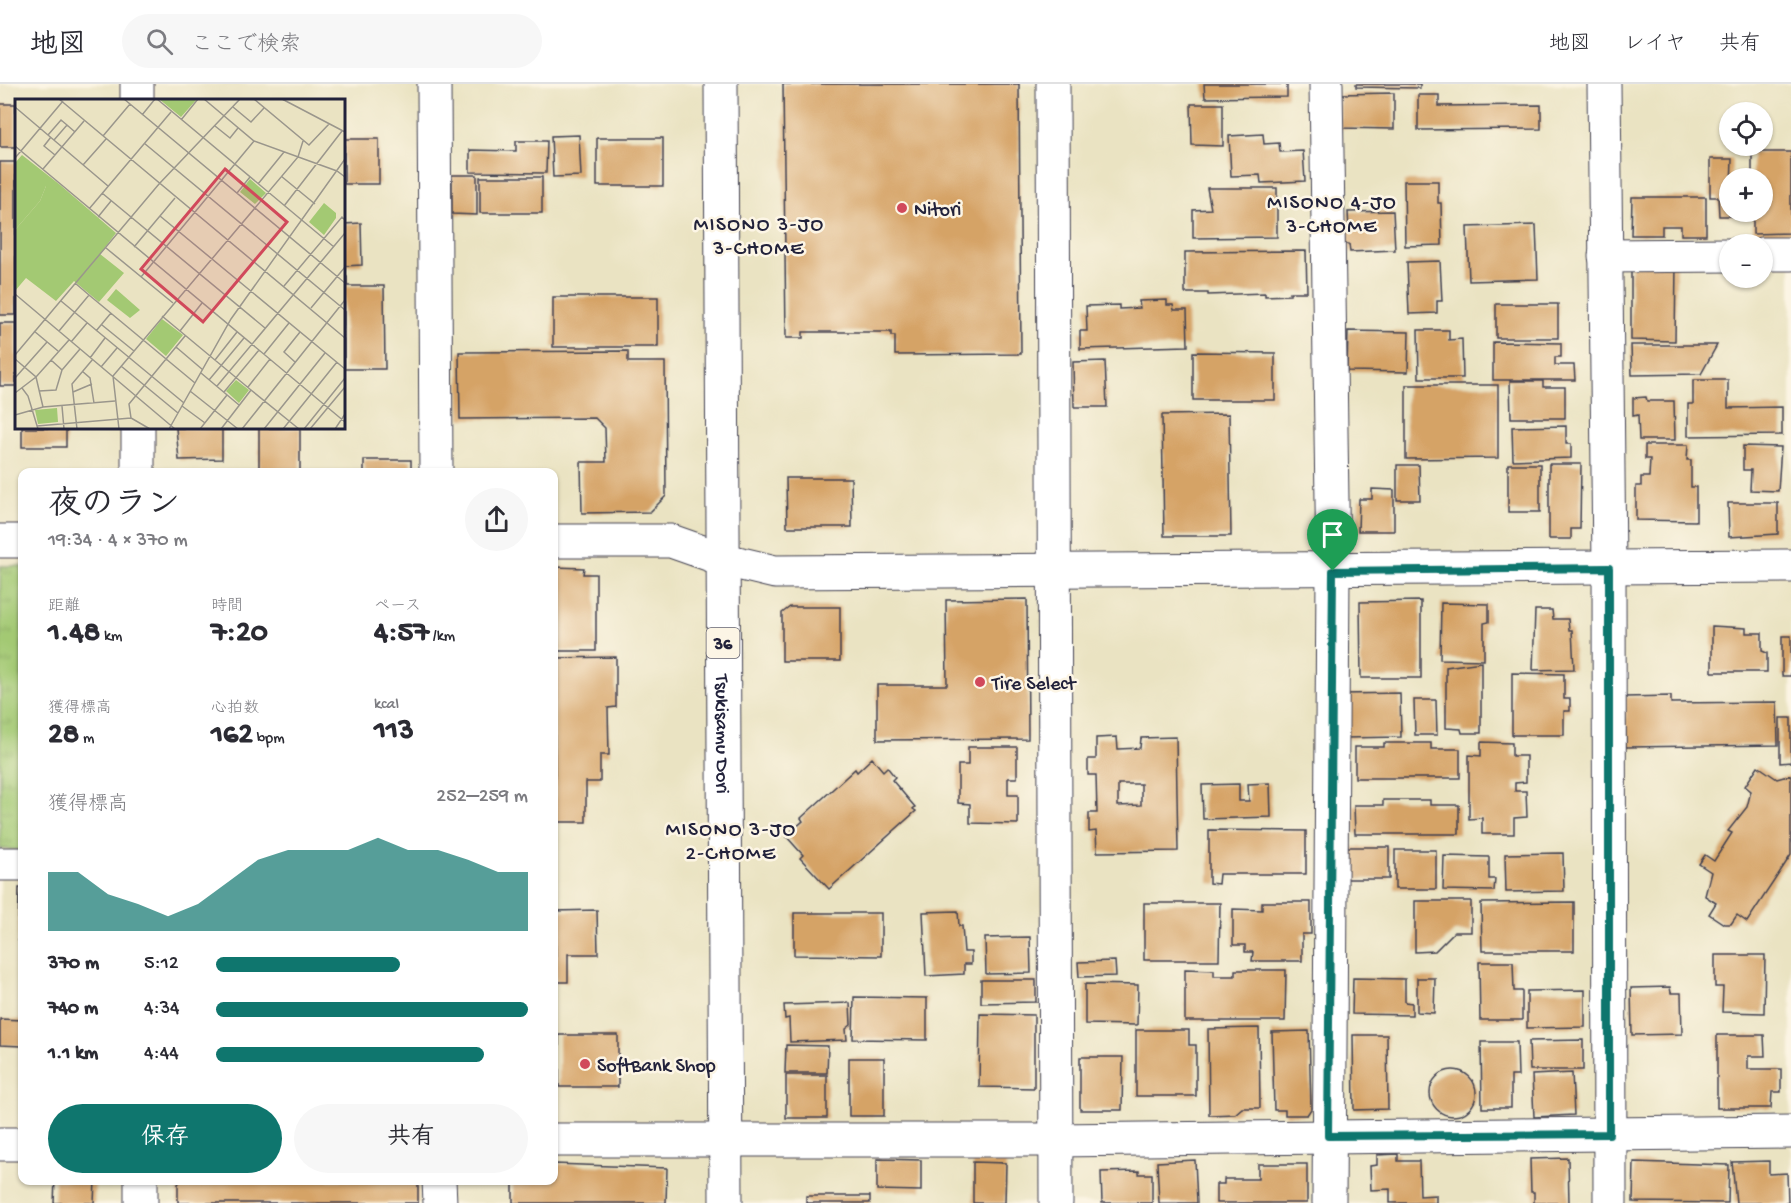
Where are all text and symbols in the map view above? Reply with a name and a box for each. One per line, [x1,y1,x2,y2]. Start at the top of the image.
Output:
search box [122,14,542,68]
icon: search [143,25,176,58]
text: 地図 [30,30,86,63]
text: ここで検索 [191,33,301,59]
text: 地図 [1549,33,1591,58]
text: レイヤ [1624,33,1686,58]
text: 共有 [1719,33,1761,58]
inset map [15,99,345,429]
map controls [1719,102,1773,288]
button: locate [1719,102,1773,156]
button: + [1719,168,1773,222]
district label: MISONO 4-JO 3-CHOME [1267,192,1397,241]
place label: Nitori [914,200,961,223]
marker: Nitori [895,201,909,215]
district label: MISONO 3-JO 3-CHOME [693,214,825,263]
button: − [1719,234,1773,288]
text: 夜のラン [48,488,180,526]
button: share [465,488,528,551]
pin [1307,509,1358,571]
icon: arrive [1316,518,1349,551]
text: 19:34 · 4 × 370 m [48,530,188,553]
text: 距離 [48,598,80,617]
text: 時間 [211,598,243,617]
text: ペース [374,598,421,617]
text: 1.48 [48,617,100,652]
text: 7:20 [211,617,268,652]
text: 4:57 [374,617,429,652]
text: km [100,628,122,647]
text: /km [429,628,455,647]
road number: 36 [706,628,740,658]
street label: Tsukisamu Dori [709,673,732,794]
place label: Tire Select [991,674,1077,697]
marker: Tire Select [973,675,987,689]
text: kcal [374,696,399,715]
text: 獲得標高 [48,700,112,719]
text: 心拍数 [211,700,259,719]
text: 113 [374,715,414,750]
text: 28 [48,719,79,754]
text: 162 [211,719,253,754]
text: m [79,730,94,749]
text: bpm [253,730,285,749]
text: 252–259 m [436,786,528,809]
text: 獲得標高 [48,794,128,817]
district label: MISONO 3-JO 2-CHOME [665,819,797,868]
text: 370 m [48,953,99,976]
text: 5:12 [144,953,179,976]
text: 740 m [48,998,98,1021]
text: 4:34 [144,998,180,1021]
text: 1.1 km [48,1043,98,1066]
text: 4:44 [144,1043,179,1066]
place label: SoftBank Shop [597,1056,716,1079]
marker: SoftBank Shop [578,1057,592,1071]
button: 保存 [48,1104,282,1173]
button: 共有 [294,1104,528,1173]

